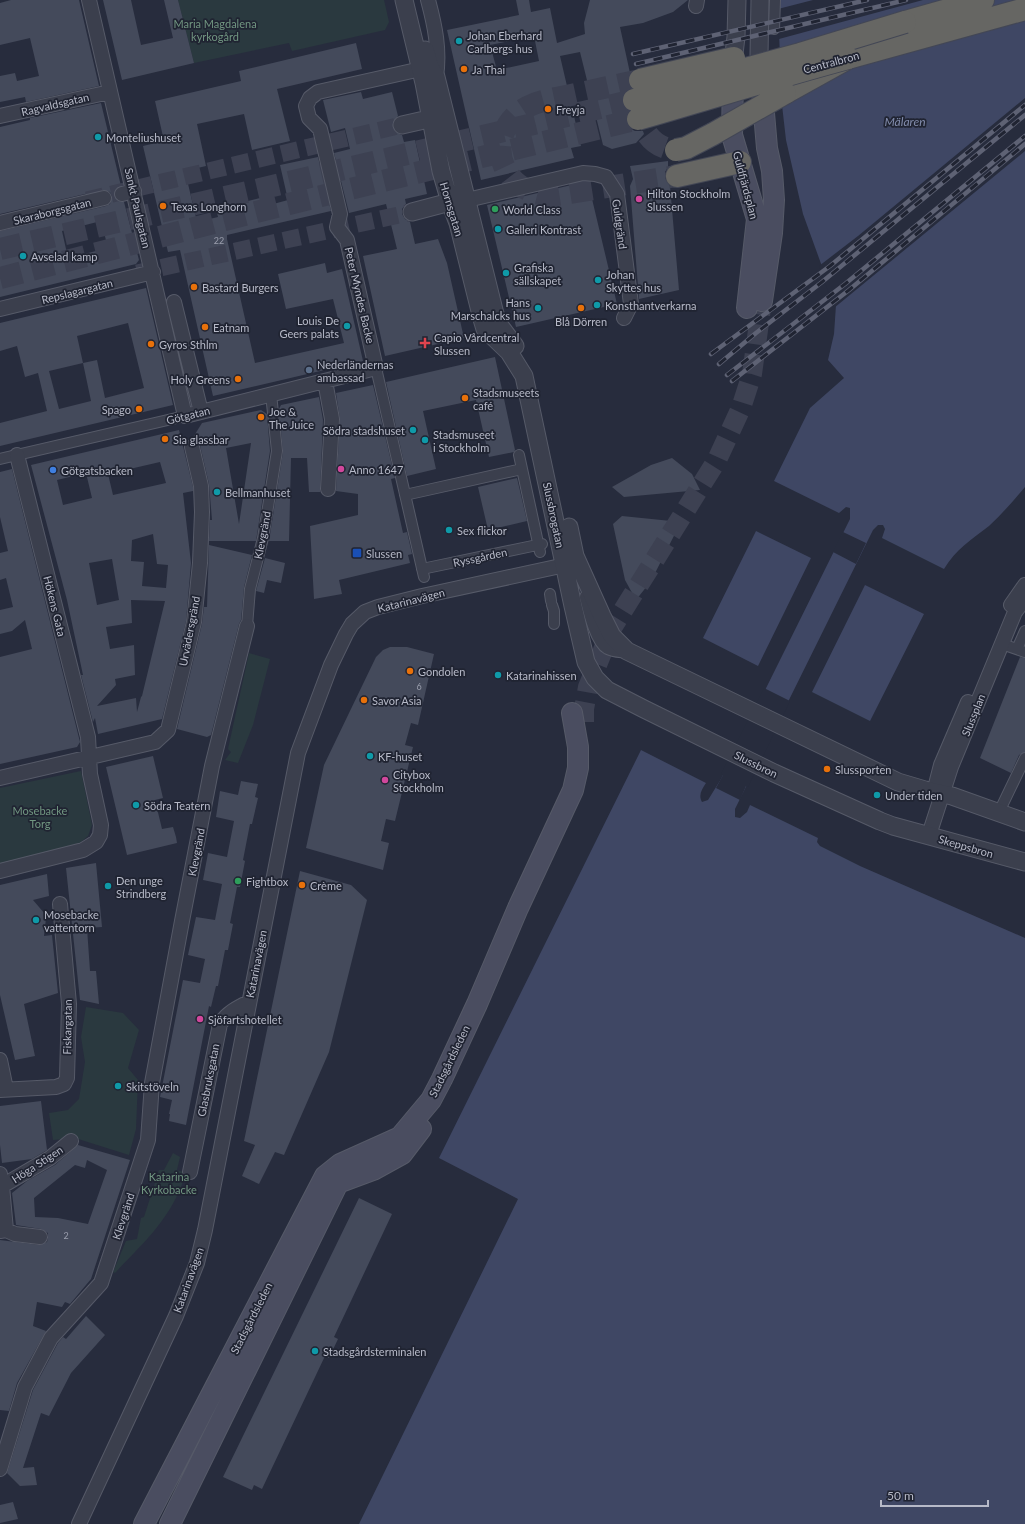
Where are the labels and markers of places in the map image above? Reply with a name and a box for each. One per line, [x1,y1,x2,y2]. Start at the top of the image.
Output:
place label: Johan Eberhard Carlbergs hus [467,29,542,55]
marker: Johan Eberhard Carlbergs hus [454,36,464,46]
place label: Ja Thai [472,63,505,76]
marker: Ja Thai [459,64,469,74]
place label: Freyja [556,103,585,116]
marker: Freyja [543,104,553,114]
place label: Monteliushuset [106,131,181,144]
marker: Monteliushuset [93,132,103,142]
place label: Hilton Stockholm Slussen [647,187,730,213]
marker: Hilton Stockholm Slussen [634,194,644,204]
place label: Texas Longhorn [171,200,246,213]
marker: Texas Longhorn [158,201,168,211]
place label: World Class [503,203,561,216]
marker: World Class [490,204,500,214]
place label: Galleri Kontrast [506,223,581,236]
marker: Galleri Kontrast [493,224,503,234]
place label: Avselad kamp [31,250,97,263]
marker: Avselad kamp [18,251,28,261]
place label: Grafiska sällskapet [514,261,561,287]
marker: Grafiska sällskapet [501,268,511,278]
place label: Johan Skyttes hus [606,268,661,294]
marker: Johan Skyttes hus [593,275,603,285]
place label: Bastard Burgers [202,281,279,294]
marker: Bastard Burgers [189,282,199,292]
place label: Hans Marschalcks hus [451,296,530,322]
place label: Konsthantverkarna [605,299,697,312]
marker: Konsthantverkarna [592,300,602,310]
marker: Hans Marschalcks hus [533,303,543,313]
marker: Blå Dörren [576,303,586,313]
place label: Louis De Geers palats [280,314,339,340]
place label: Blå Dörren [555,315,607,328]
place label: Eatnam [213,321,249,334]
marker: Louis De Geers palats [342,321,352,331]
marker: Eatnam [200,322,210,332]
place label: Capio Vårdcentral Slussen [434,331,519,357]
marker: Capio Vårdcentral Slussen [419,337,431,349]
place label: Gyros Sthlm [159,338,218,351]
marker: Gyros Sthlm [146,339,156,349]
place label: Nederländernas ambassad [317,358,394,384]
marker: Nederländernas ambassad [304,365,314,375]
place label: Holy Greens [170,373,230,386]
marker: Holy Greens [233,374,243,384]
place label: Stadsmuseets café [473,386,540,412]
marker: Stadsmuseets café [460,393,470,403]
place label: Spago [102,403,131,416]
marker: Spago [134,404,144,414]
place label: Joe & The Juice [269,405,314,431]
marker: Joe & The Juice [256,412,266,422]
place label: Södra stadshuset [323,424,405,437]
marker: Södra stadshuset [408,425,418,435]
place label: Stadsmuseet i Stockholm [433,428,495,454]
place label: Sia glassbar [173,433,229,446]
marker: Sia glassbar [160,434,170,444]
marker: Stadsmuseet i Stockholm [420,435,430,445]
place label: Anno 1647 [349,463,403,476]
place label: Götgatsbacken [61,464,133,477]
marker: Anno 1647 [336,464,346,474]
marker: Götgatsbacken [48,465,58,475]
place label: Bellmanhuset [225,486,290,499]
marker: Bellmanhuset [212,487,222,497]
place label: Sex flickor [457,524,507,537]
marker: Sex flickor [444,525,454,535]
marker: Slussen [351,547,363,559]
place label: Slussen [366,547,402,560]
place label: Gondolen [418,665,465,678]
marker: Gondolen [405,666,415,676]
place label: Katarinahissen [506,669,577,682]
marker: Katarinahissen [493,670,503,680]
place label: Savor Asia [372,694,422,707]
marker: Savor Asia [359,695,369,705]
place label: KF-huset [378,750,422,763]
marker: KF-huset [365,751,375,761]
place label: Slussporten [835,763,891,776]
marker: Slussporten [822,764,832,774]
place label: Citybox Stockholm [393,768,444,794]
marker: Citybox Stockholm [380,775,390,785]
place label: Under tiden [885,789,943,802]
marker: Under tiden [872,790,882,800]
place label: Södra Teatern [144,799,210,812]
marker: Södra Teatern [131,800,141,810]
place label: Den unge Strindberg [116,874,166,900]
place label: Fightbox [246,875,289,888]
marker: Fightbox [233,876,243,886]
place label: Crème [310,879,342,892]
marker: Crème [297,880,307,890]
marker: Den unge Strindberg [103,881,113,891]
place label: Mosebacke vattentorn [44,908,99,934]
marker: Mosebacke vattentorn [31,915,41,925]
place label: Sjöfartshotellet [208,1013,282,1026]
marker: Sjöfartshotellet [195,1014,205,1024]
place label: Skitstöveln [126,1080,179,1093]
marker: Skitstöveln [113,1081,123,1091]
place label: Stadsgårdsterminalen [323,1345,426,1358]
marker: Stadsgårdsterminalen [310,1346,320,1356]

